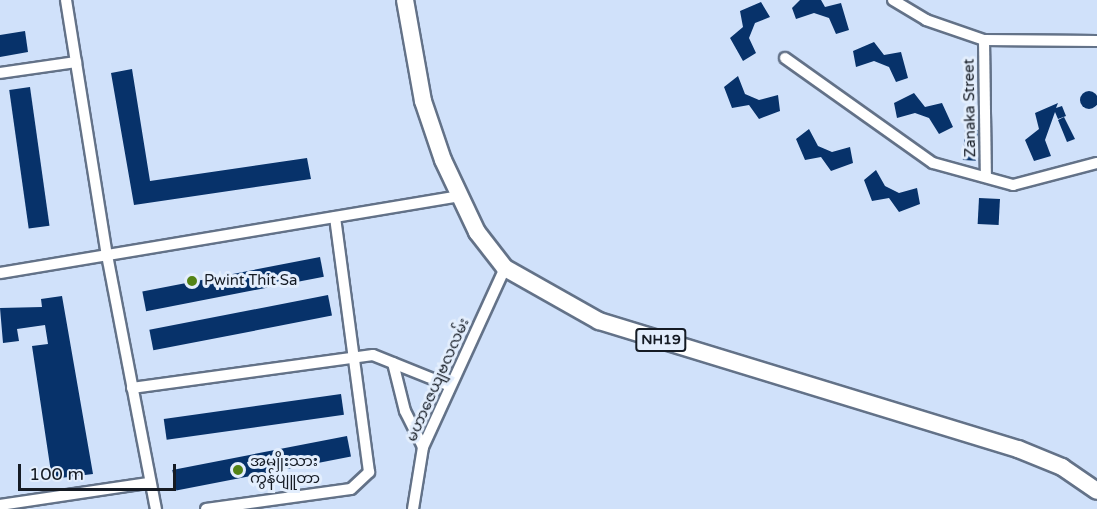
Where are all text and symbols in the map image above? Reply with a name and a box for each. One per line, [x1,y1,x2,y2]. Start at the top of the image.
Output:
street label: Zanaka Street [960,58,980,158]
place label: Pwint Thit Sa [204,272,297,290]
marker: Pwint Thit Sa [185,274,199,288]
street label: မဟာဇေယျဗလလမ်း [403,315,473,445]
road number: NH19 [634,329,688,351]
scale bar [21,452,178,490]
place label: အမျိုးသား ကွန်ပျူတာ [250,452,320,487]
text: 100 m [29,463,84,485]
marker: အမျိုးသား ကွန်ပျူတာ [231,463,245,477]

